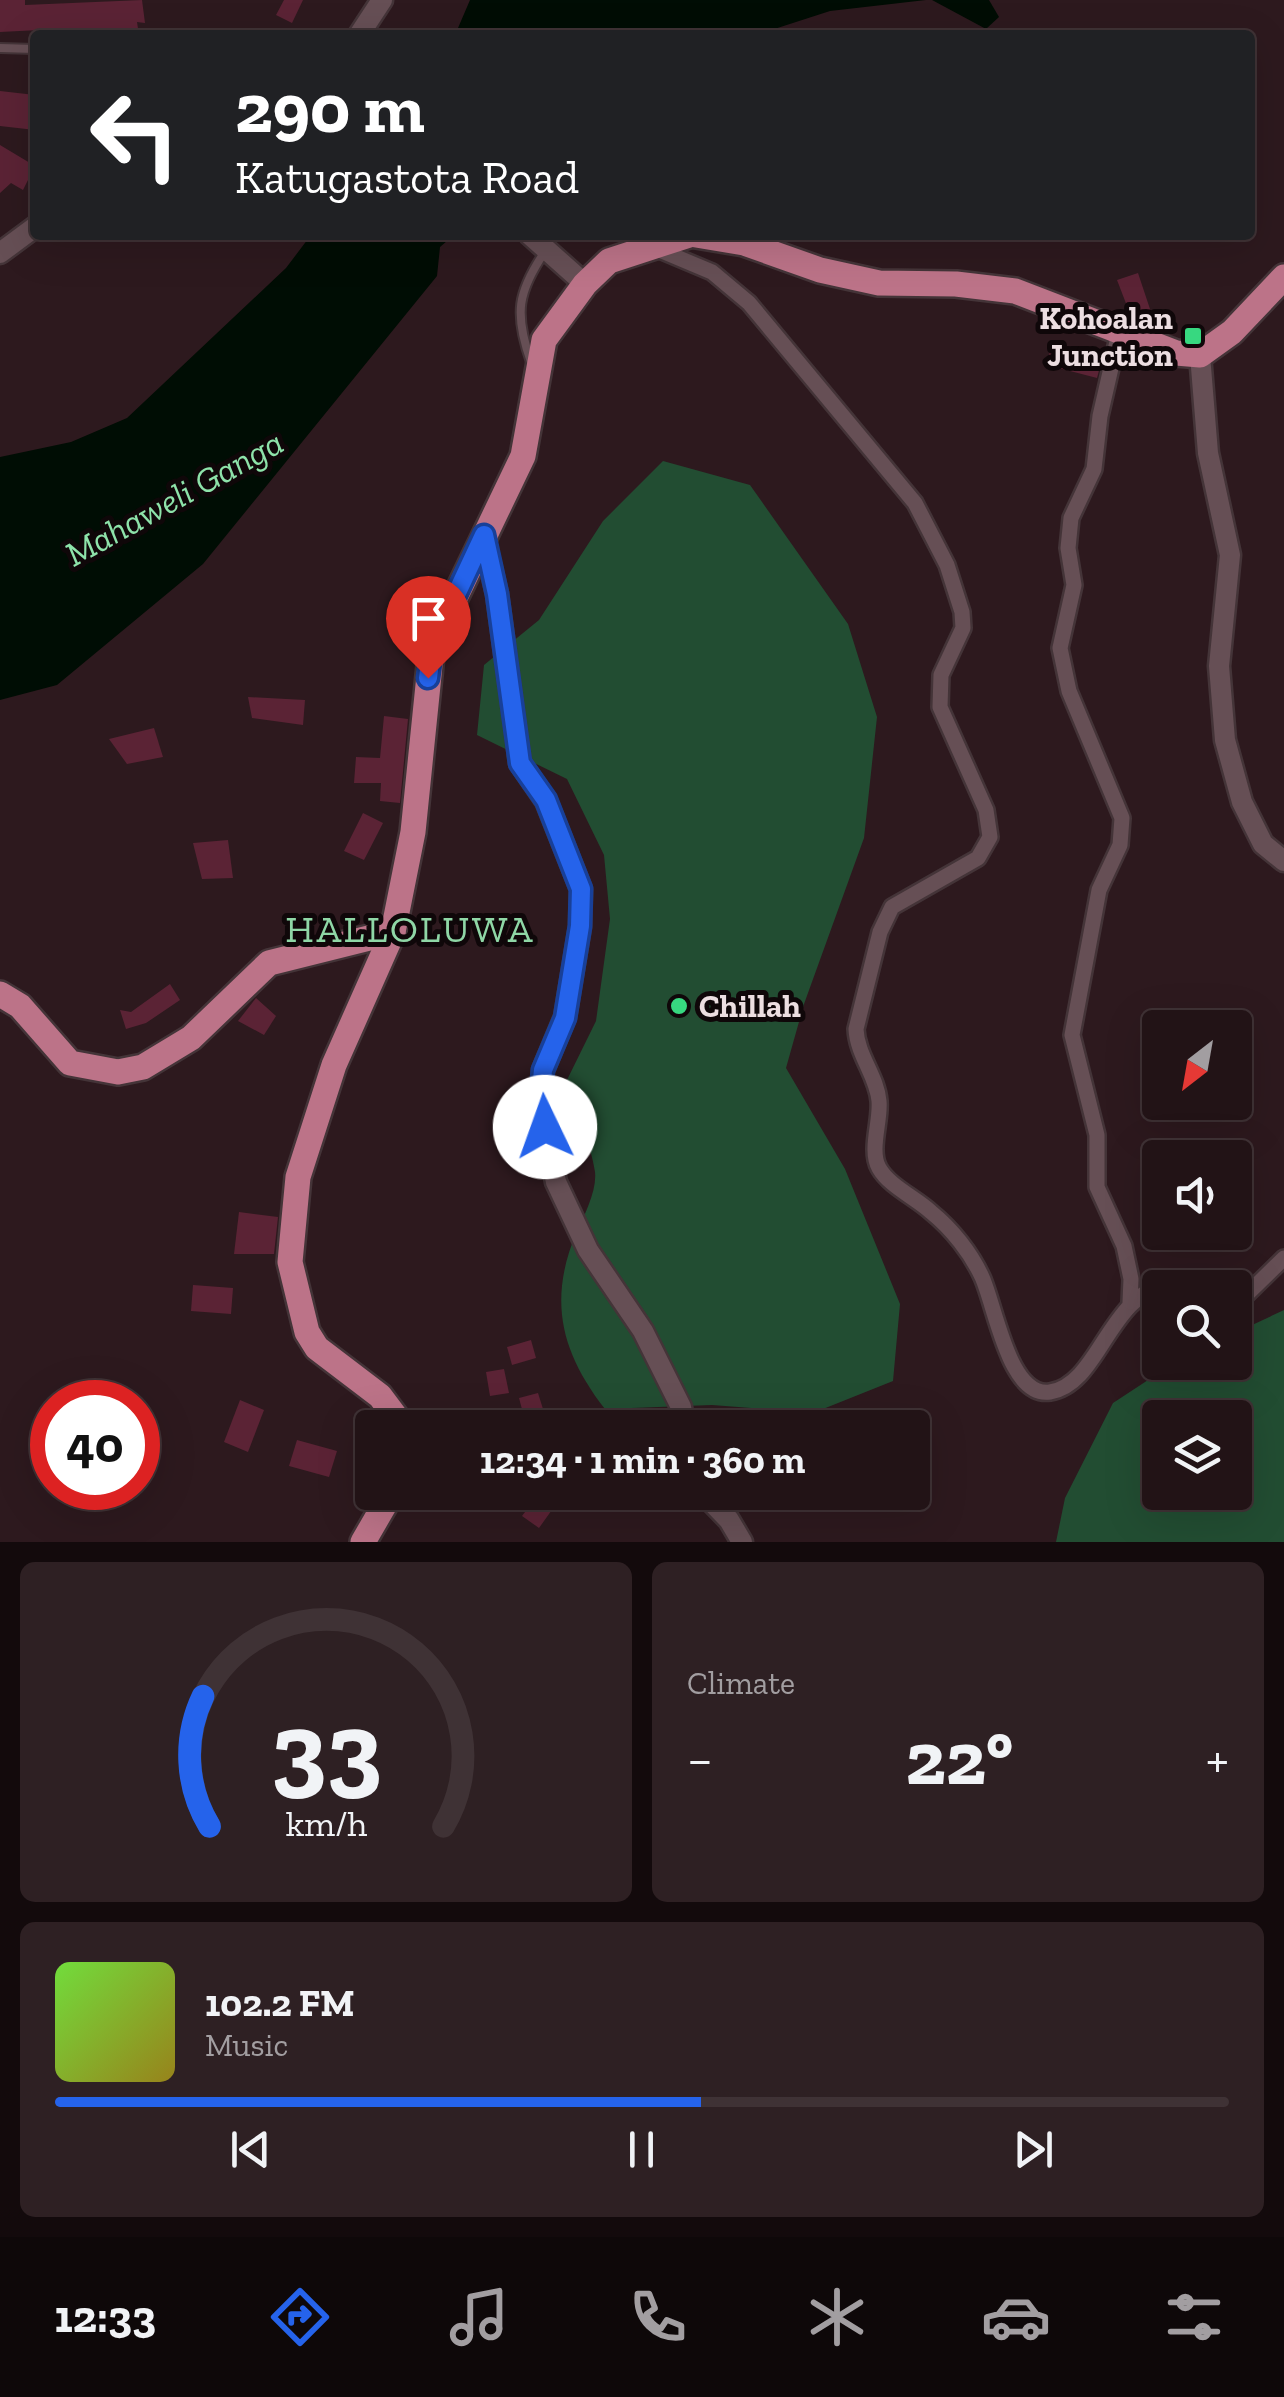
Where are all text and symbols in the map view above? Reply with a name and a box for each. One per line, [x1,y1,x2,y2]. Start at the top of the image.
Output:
text: 290 m [235,66,425,150]
icon: left [70,70,200,200]
text: Katugastota Road [235,151,579,205]
place label: Kohoalan Junction [1039,299,1173,374]
marker: Kohoalan Junction [1182,325,1204,347]
water label: Mahaweli Ganga [58,421,290,575]
pin [386,576,471,679]
icon: arrive [401,591,456,646]
district label: HALLOLUWA [285,906,535,952]
place label: Chillah [699,987,801,1025]
marker: Chillah [668,995,690,1017]
north arrow [1142,1010,1252,1120]
map controls [1142,1010,1252,1510]
position arrow [493,1075,597,1179]
button: sound [1142,1140,1252,1250]
button: search [1142,1270,1252,1380]
speed limit sign: 40 [30,1380,160,1510]
button: layers [1142,1400,1252,1510]
text: 12:34 · 1 min · 360 m [480,1437,805,1483]
text: Climate [687,1664,795,1702]
text: 33 [271,1686,381,1811]
text: 22° [905,1713,1013,1803]
text: − [687,1726,713,1792]
text: + [1206,1726,1229,1792]
text: km/h [285,1802,367,1845]
text: 102.2 FM [205,1980,355,2026]
text: Music [205,2026,288,2064]
icon: previous [223,2122,278,2177]
icon: pause [614,2122,669,2177]
icon: next [1006,2122,1061,2177]
icon: directions [265,2282,335,2352]
icon: music [444,2282,514,2352]
icon: phone [623,2282,693,2352]
icon: climate [802,2282,872,2352]
icon: car [981,2282,1051,2352]
icon: filters [1159,2282,1229,2352]
text: 12:33 [54,2290,156,2344]

